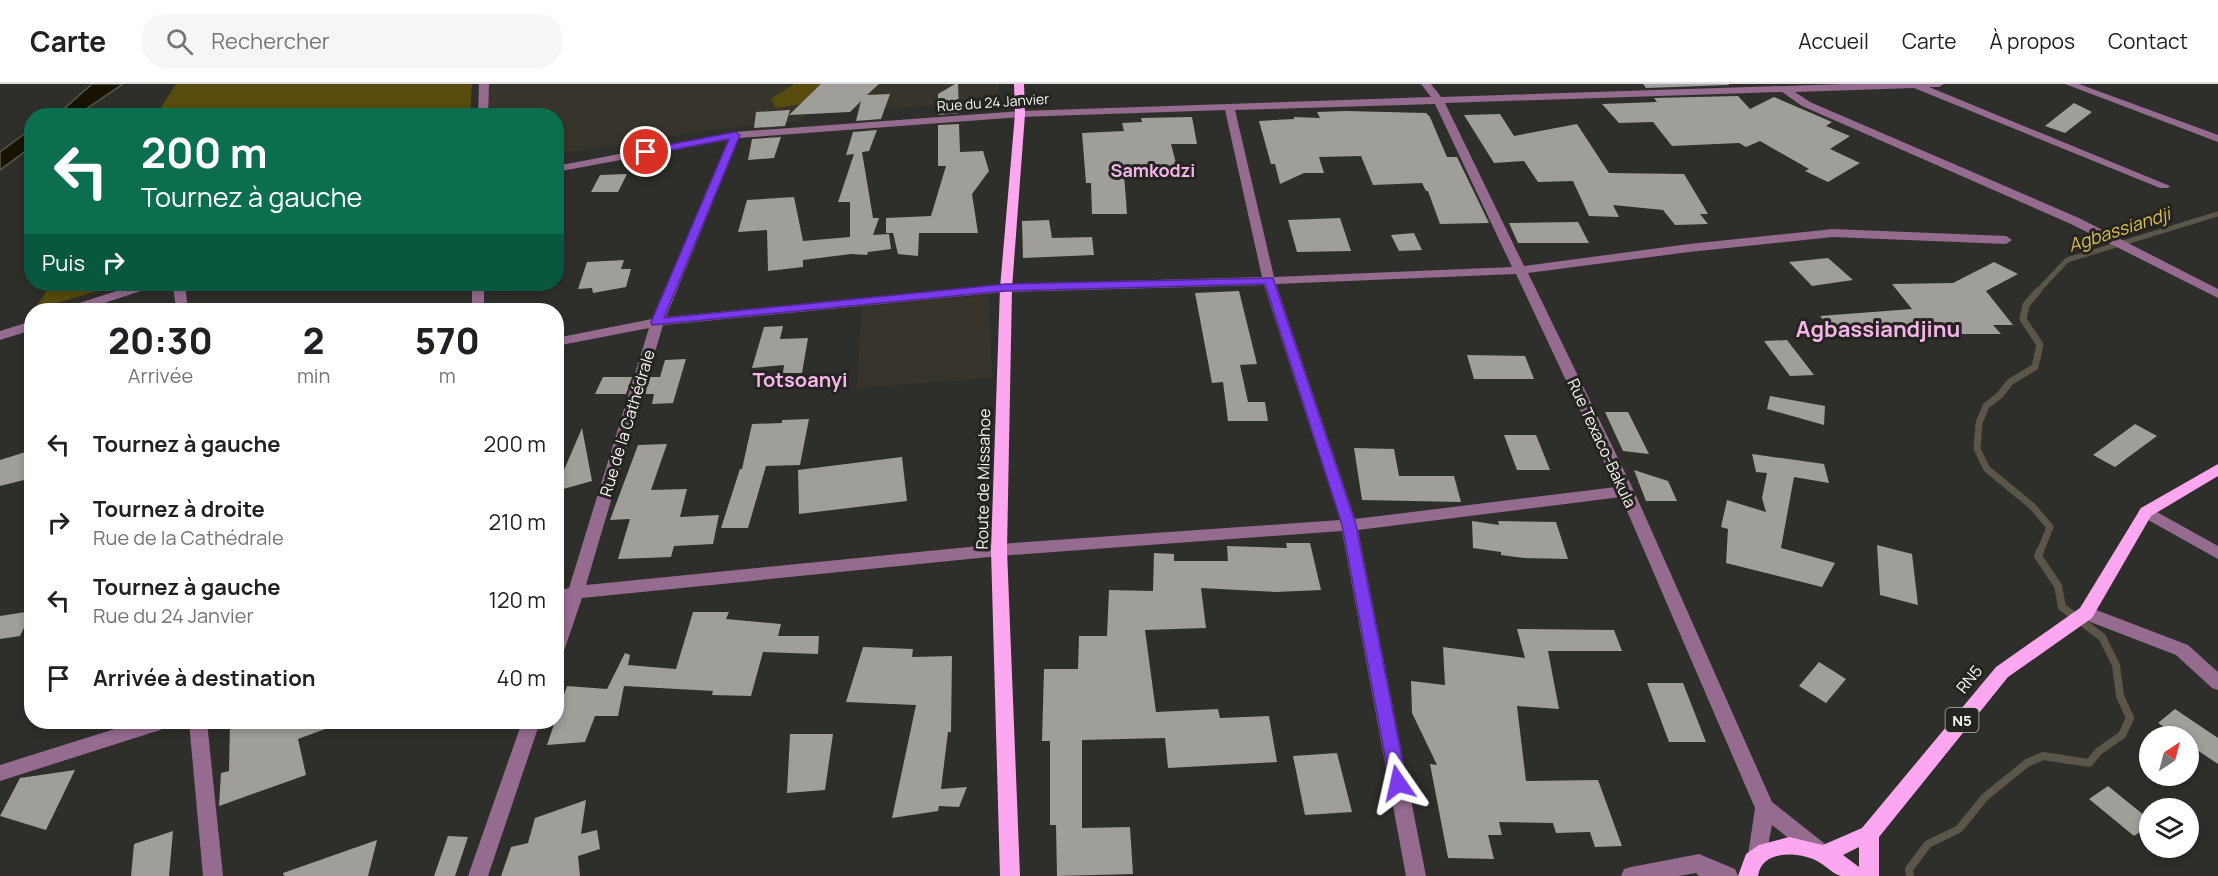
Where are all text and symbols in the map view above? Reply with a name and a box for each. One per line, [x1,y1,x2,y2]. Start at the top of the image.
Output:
search box [142,14,562,68]
text: Carte [30,22,106,60]
icon: search [163,25,196,58]
text: Rechercher [211,26,330,56]
text: Accueil [1798,27,1869,55]
text: Carte [1902,27,1956,55]
text: À propos [1989,27,2075,55]
text: Contact [2108,27,2188,55]
street label: Rue du 24 Janvier [936,89,1050,115]
text: 200 m [141,123,267,181]
pin [620,126,671,177]
icon: left [42,132,120,210]
icon: arrive [629,135,662,168]
district label: Samkodzi [1111,158,1195,182]
text: Tournez à gauche [141,178,362,215]
water label: Agbassiandji [2065,200,2176,257]
icon: right [97,246,130,279]
text: Puis [42,248,85,278]
district label: Agbassiandjinu [1796,314,1960,344]
text: 20:30 [108,316,213,365]
text: 2 [303,316,325,365]
text: 570 [415,316,480,365]
street label: Rue de la Cathédrale [594,347,660,499]
text: Arrivée [128,362,193,389]
text: min [297,362,330,389]
text: m [439,362,456,389]
district label: Totsoanyi [752,366,848,393]
street label: Rue Texaco-Bakula [1562,375,1642,511]
street label: Route de Missahoe [971,408,995,550]
icon: left [42,428,75,461]
text: Tournez à gauche [93,429,280,459]
text: 200 m [484,429,546,459]
text: Tournez à droite [93,494,265,524]
icon: right [42,506,75,539]
text: 210 m [488,507,546,537]
text: Rue de la Cathédrale [93,524,284,551]
text: Tournez à gauche [93,572,280,602]
icon: left [42,584,75,617]
text: 120 m [488,585,546,615]
text: Rue du 24 Janvier [93,602,254,629]
street label: RN5 [1951,660,1987,698]
icon: arrive [42,662,75,695]
text: Arrivée à destination [93,663,316,693]
text: 40 m [497,663,546,693]
road number: N5 [1946,708,1978,732]
north arrow [2139,726,2199,786]
map controls [2139,726,2199,858]
position arrow [1366,751,1430,815]
button: layers [2139,798,2199,858]

